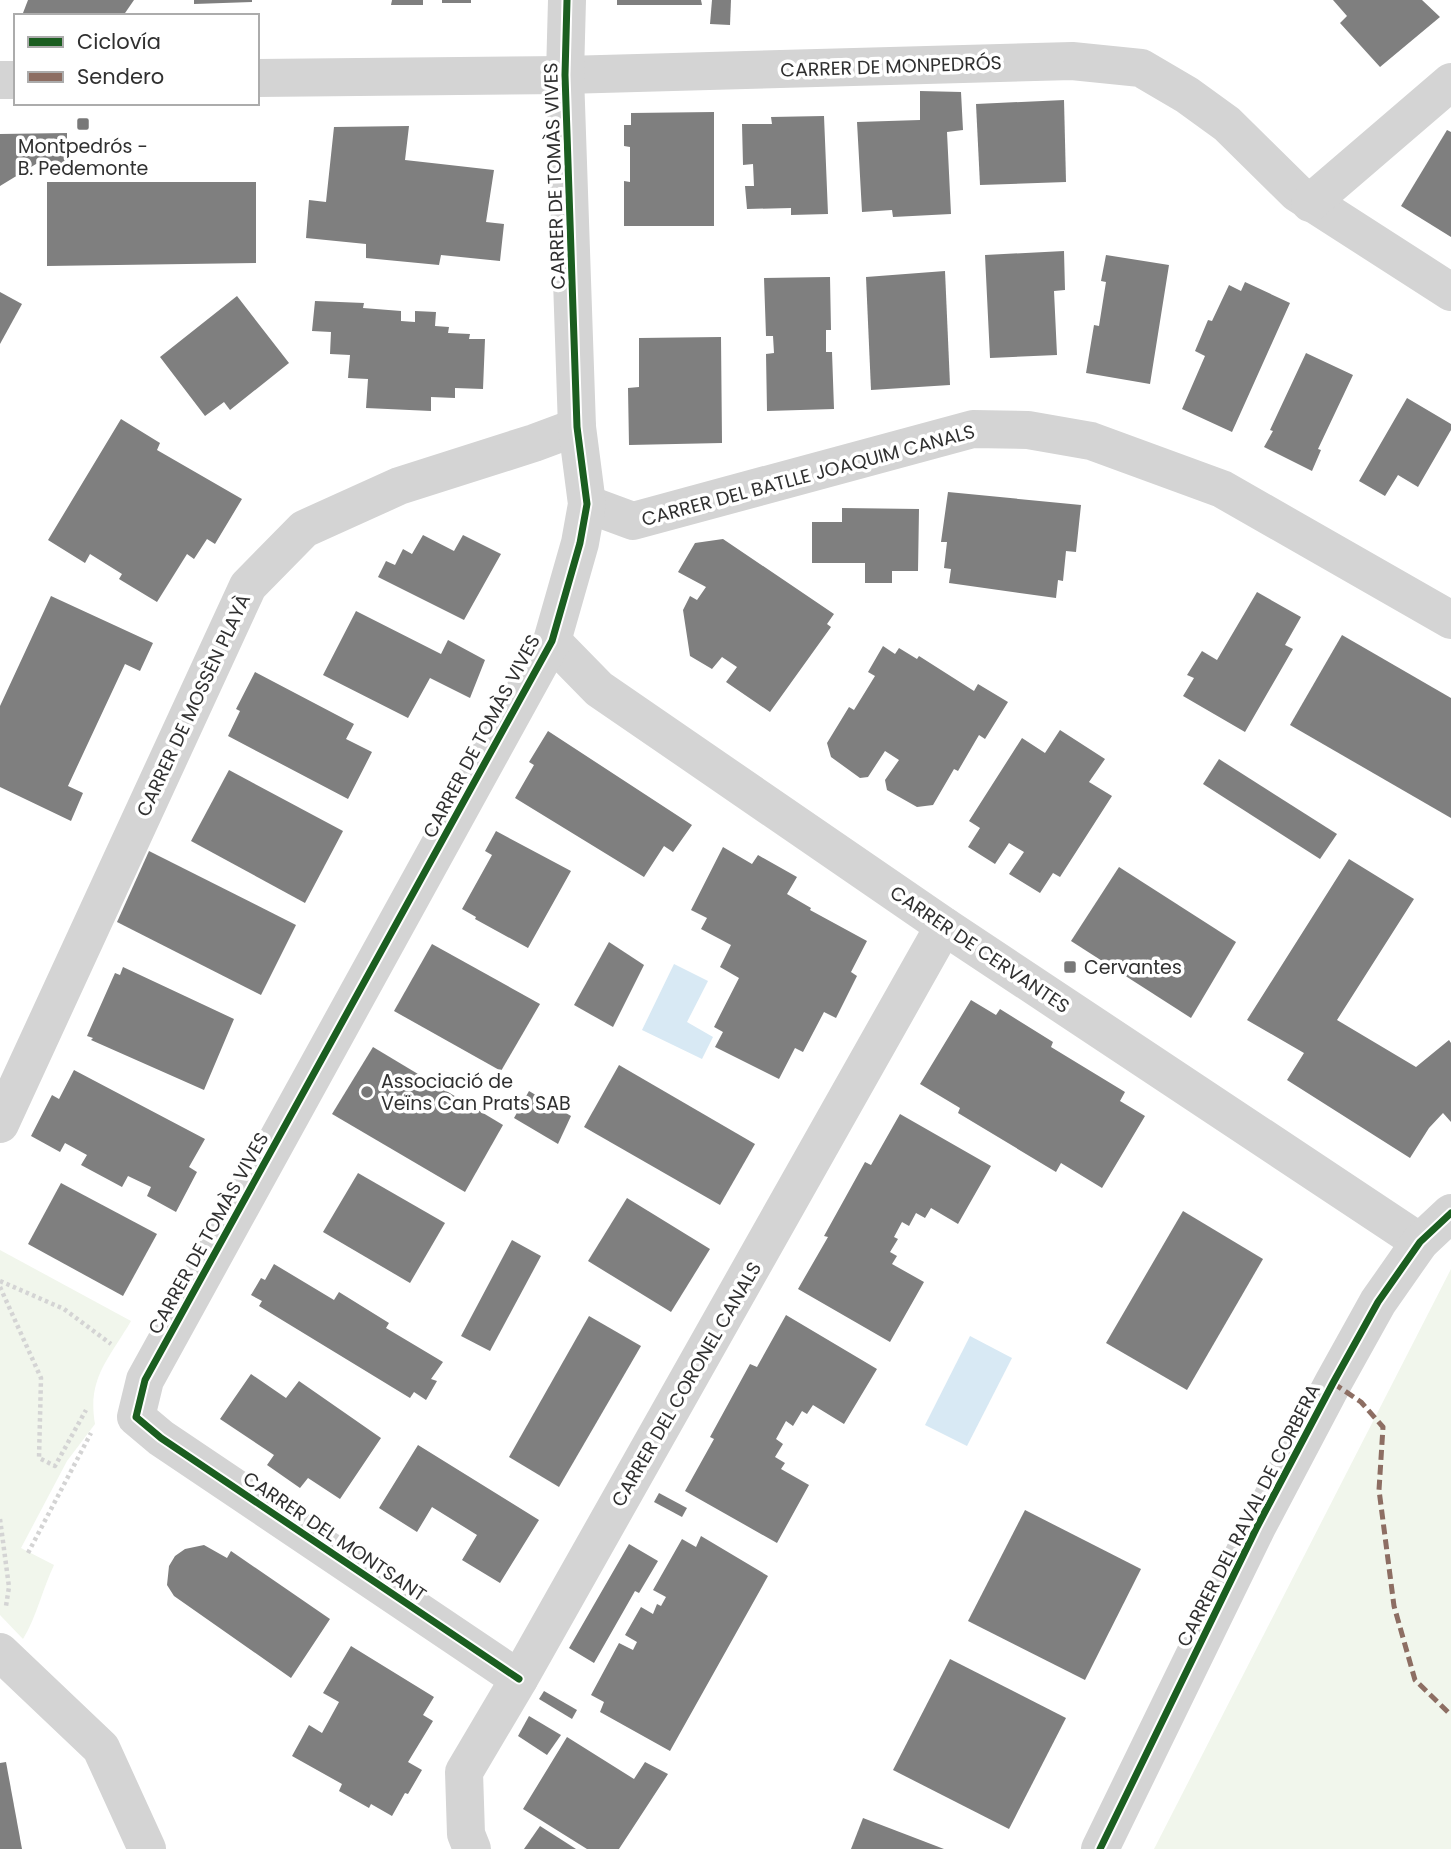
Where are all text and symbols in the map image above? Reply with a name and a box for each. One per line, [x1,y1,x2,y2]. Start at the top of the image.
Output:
legend [14,14,259,105]
text: Ciclovía [77,27,161,56]
street label: CARRER DE MONPEDRÓS [780,49,1002,84]
text: Sendero [77,62,164,91]
street label: CARRER DE TOMÀS VIVES [537,62,572,290]
marker: Montpedrós - B. Pedemonte [75,116,91,132]
place label: Montpedrós - B. Pedemonte [18,133,148,182]
street label: CARRER DEL BATLLE JOAQUIM CANALS [638,418,978,533]
street label: CARRER DE MOSSÈN PLAYÀ [130,589,257,821]
street label: CARRER DE TOMÀS VIVES [416,630,547,843]
street label: CARRER DE CERVANTES [885,879,1075,1020]
place label: Cervantes [1084,954,1182,981]
marker: Cervantes [1062,959,1078,975]
place label: Associació de Veïns Can Prats SAB [381,1068,571,1117]
marker: Associació de Veïns Can Prats SAB [359,1084,375,1100]
street label: CARRER DE TOMÀS VIVES [142,1127,275,1339]
street label: CARRER DEL CORONEL CANALS [605,1257,768,1512]
street label: CARRER DEL RAVAL DE CORBERA [1170,1379,1327,1651]
street label: CARRER DEL MONTSANT [238,1465,432,1608]

